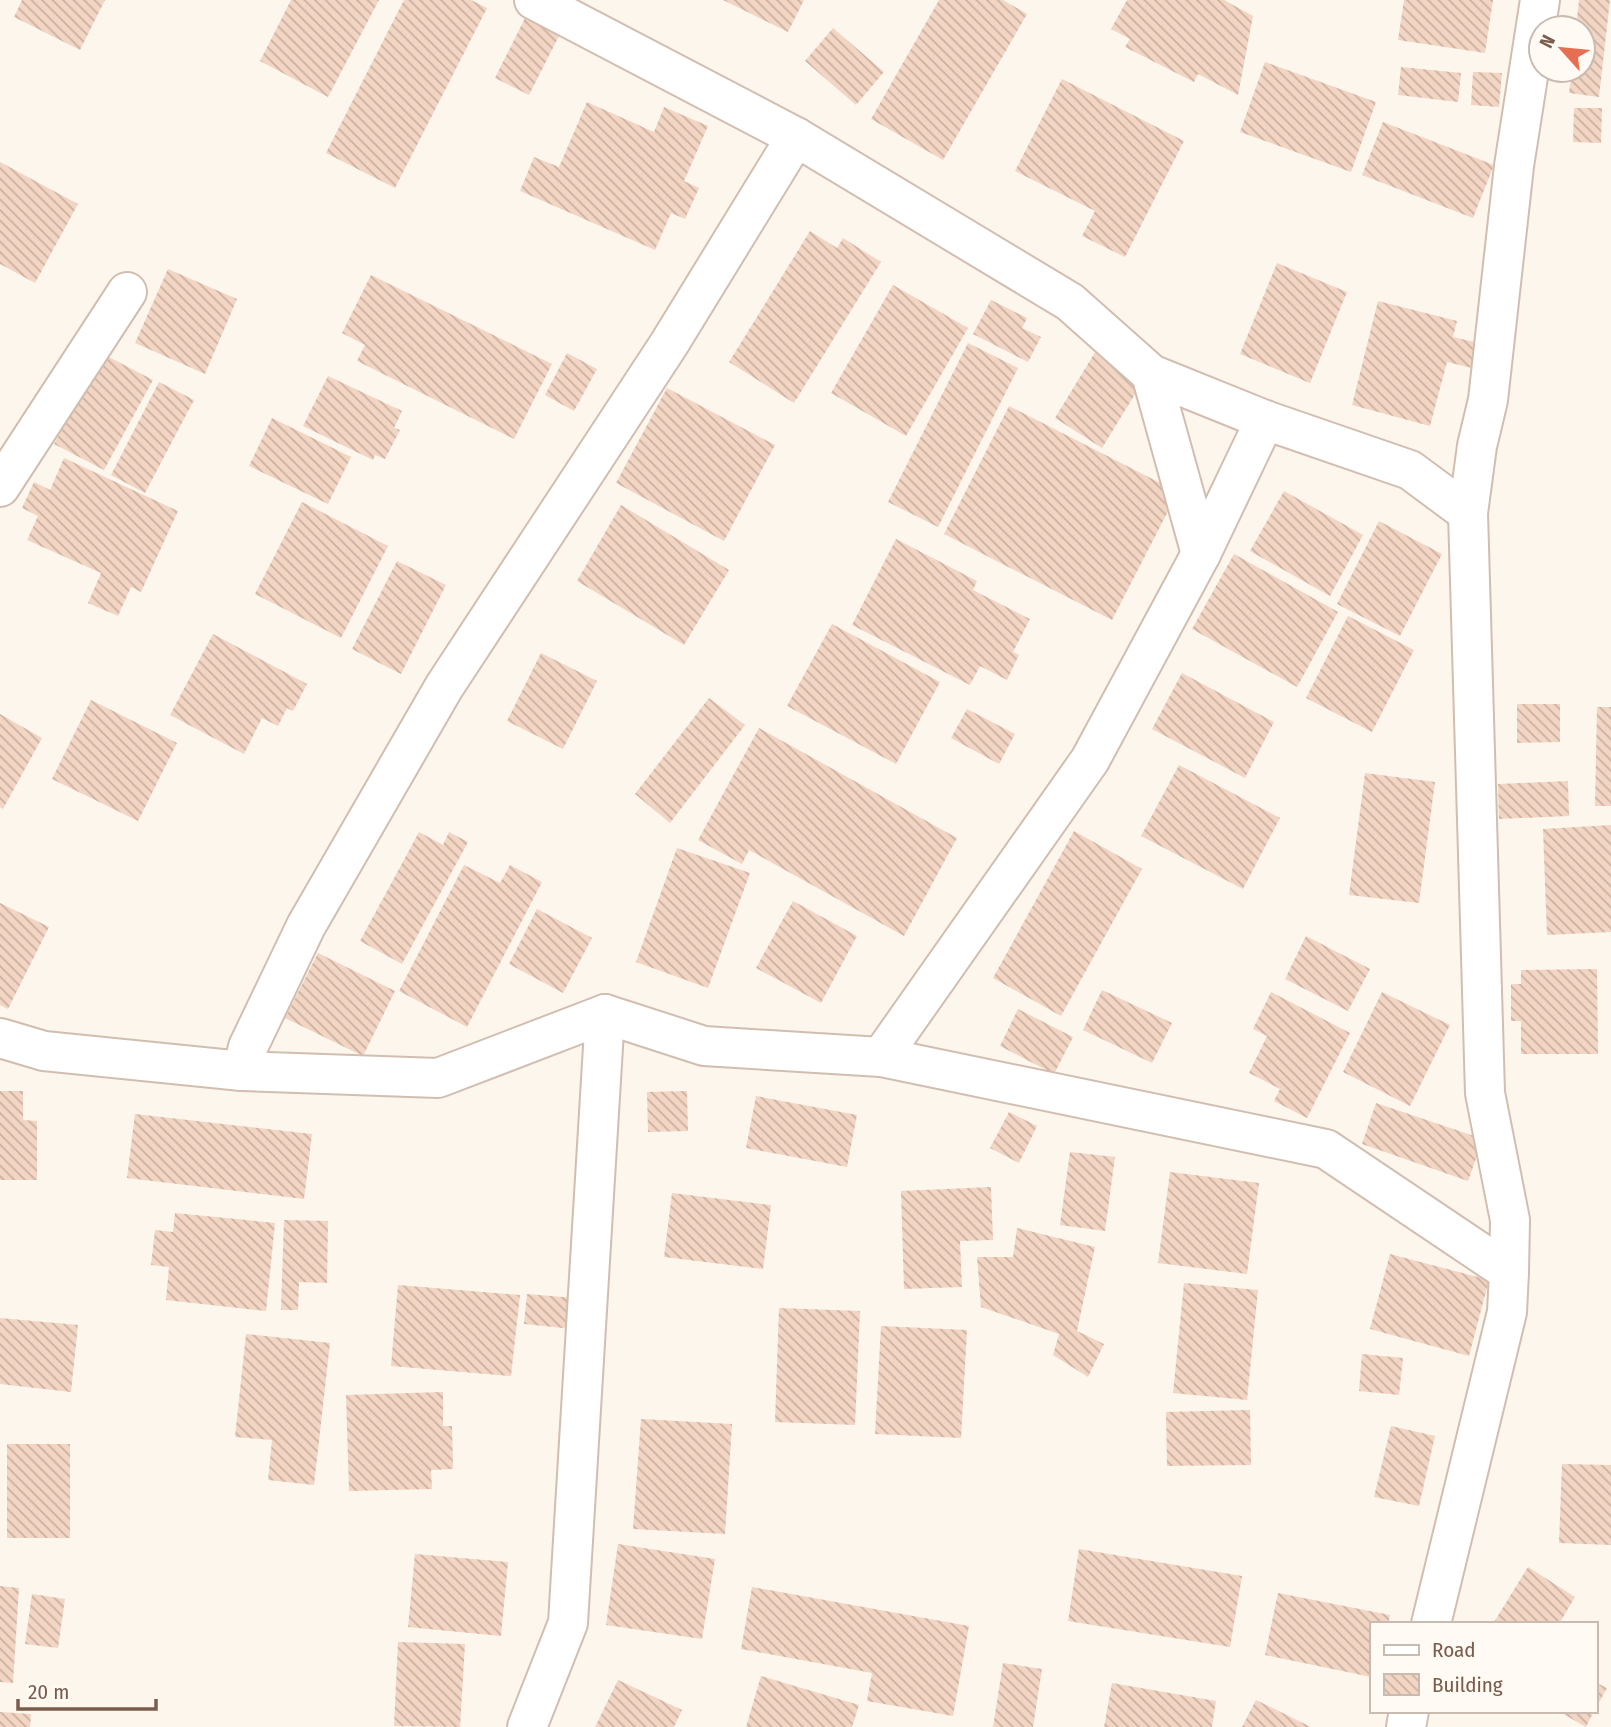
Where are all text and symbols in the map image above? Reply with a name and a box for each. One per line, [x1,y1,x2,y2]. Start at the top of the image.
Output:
north arrow [1527,14,1597,84]
text: N [1534,31,1560,52]
legend [1370,1622,1597,1713]
text: Road [1432,1637,1476,1663]
scale bar [18,1668,156,1712]
text: Building [1432,1672,1503,1698]
text: 20 m [28,1679,69,1705]

